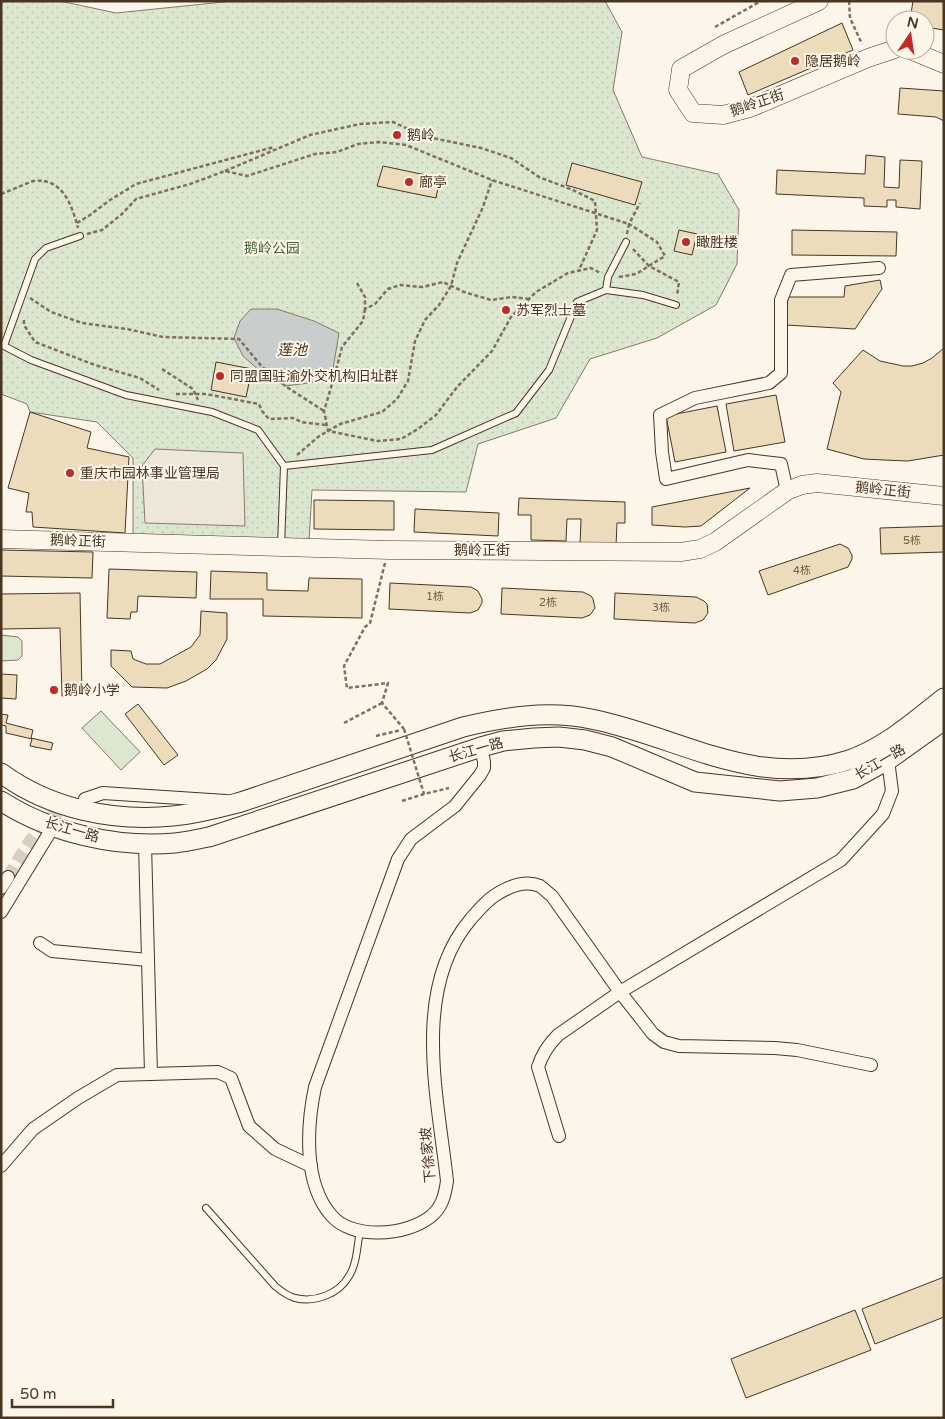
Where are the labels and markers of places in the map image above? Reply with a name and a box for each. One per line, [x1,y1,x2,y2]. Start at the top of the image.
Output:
place label: 隐居鹅岭 [805,53,861,70]
marker: 隐居鹅岭 [789,55,801,67]
place label: 鹅岭 [407,127,435,144]
marker: 鹅岭 [391,129,403,141]
place label: 廊亭 [419,174,447,191]
marker: 廊亭 [403,176,415,188]
place label: 瞰胜楼 [696,234,738,251]
marker: 瞰胜楼 [680,236,692,248]
place label: 苏军烈士墓 [516,302,586,319]
marker: 苏军烈士墓 [500,304,512,316]
place label: 同盟国驻渝外交机构旧址群 [230,368,398,385]
marker: 同盟国驻渝外交机构旧址群 [214,370,226,382]
place label: 重庆市园林事业管理局 [80,465,220,482]
marker: 重庆市园林事业管理局 [64,467,76,479]
place label: 鹅岭小学 [64,682,120,699]
marker: 鹅岭小学 [48,684,60,696]

